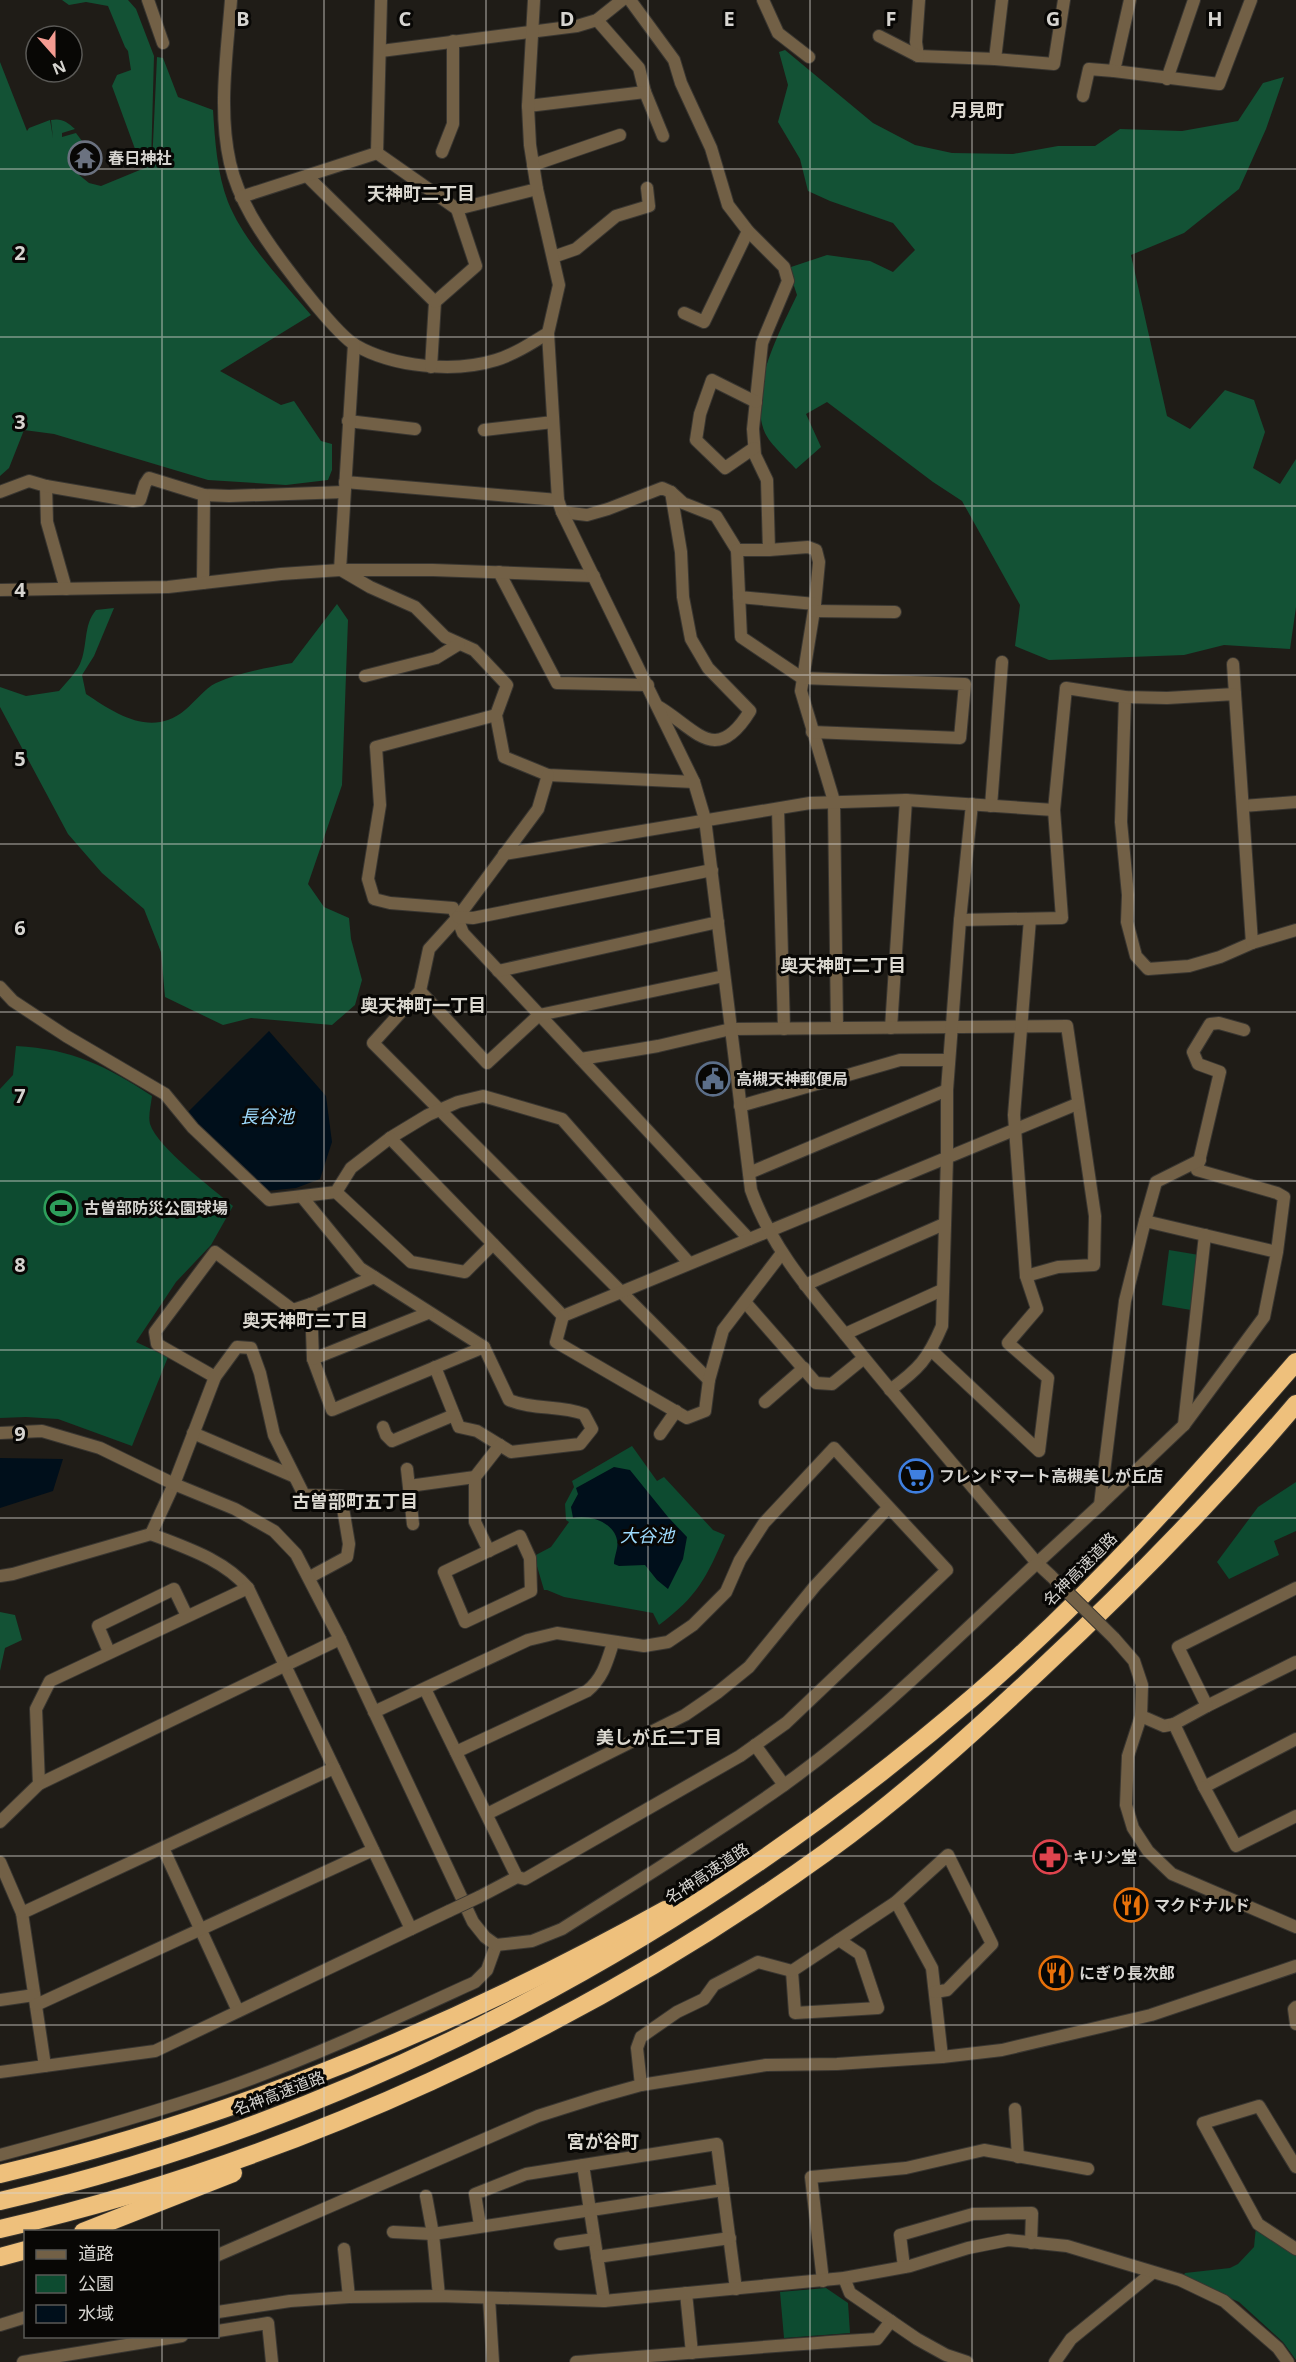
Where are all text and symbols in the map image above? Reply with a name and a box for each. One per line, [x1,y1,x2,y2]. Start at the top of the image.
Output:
text: B [236,5,250,32]
text: C [399,5,412,32]
text: D [560,5,574,32]
text: E [723,5,735,32]
text: F [886,5,896,32]
text: G [1046,5,1060,32]
text: H [1207,5,1223,32]
north arrow [24,24,84,84]
text: N [49,55,69,81]
district label: 月見町 [950,98,1004,122]
temple icon: 春日神社 [67,140,103,176]
place label: 春日神社 [108,147,172,169]
district label: 天神町二丁目 [367,181,475,205]
text: 2 [14,239,26,266]
text: 3 [14,408,26,435]
text: 4 [14,576,26,603]
text: 5 [14,745,26,772]
text: 6 [14,914,26,941]
district label: 奥天神町二丁目 [780,953,906,977]
district label: 奥天神町一丁目 [360,993,486,1017]
public building icon: 高槻天神郵便局 [695,1061,731,1097]
place label: 高槻天神郵便局 [736,1068,848,1090]
text: 7 [14,1082,26,1109]
water label: 長谷池 [240,1104,296,1128]
sports icon: 古曽部防災公園球場 [43,1190,79,1226]
place label: 古曽部防災公園球場 [84,1197,228,1219]
text: 8 [14,1251,26,1278]
district label: 奥天神町三丁目 [242,1308,368,1332]
text: 9 [14,1420,26,1447]
supermarket icon: フレンドマート高槻美しが丘店 [898,1458,934,1494]
place label: フレンドマート高槻美しが丘店 [939,1465,1163,1487]
district label: 古曽部町五丁目 [292,1489,418,1513]
water label: 大谷池 [620,1523,676,1547]
street label: 名神高速道路 [1038,1527,1122,1611]
district label: 美しが丘二丁目 [596,1725,722,1749]
street label: 名神高速道路 [661,1838,753,1908]
pharmacy icon: キリン堂 [1032,1839,1068,1875]
place label: キリン堂 [1073,1846,1137,1868]
restaurant icon: マクドナルド [1113,1887,1149,1923]
place label: マクドナルド [1154,1894,1250,1916]
restaurant icon: にぎり長次郎 [1038,1955,1074,1991]
place label: にぎり長次郎 [1079,1962,1175,1984]
street label: 名神高速道路 [230,2066,328,2120]
district label: 宮が谷町 [567,2129,639,2153]
legend [24,2230,219,2338]
text: 道路 [78,2241,114,2265]
text: 公園 [78,2271,114,2295]
text: 水域 [78,2301,114,2325]

